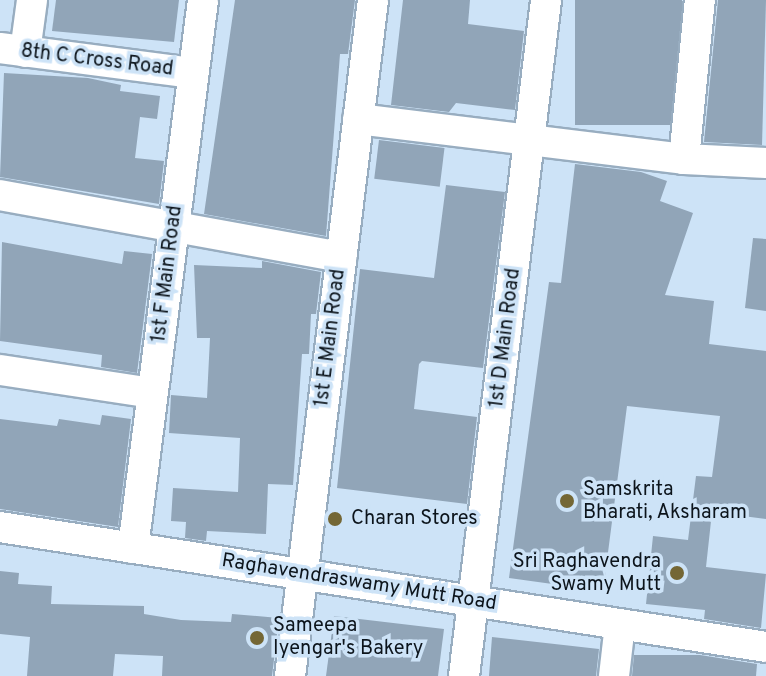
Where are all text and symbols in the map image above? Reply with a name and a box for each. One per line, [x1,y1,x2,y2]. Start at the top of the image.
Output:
street label: 8th C Cross Road [19,40,175,82]
street label: 1st F Main Road [148,204,188,344]
street label: 1st D Main Road [486,267,526,409]
street label: 1st E Main Road [311,268,351,408]
place label: Samskrita Bharati, Aksharam [583,478,748,525]
marker: Samskrita Bharati, Aksharam [558,492,576,510]
place label: Charan Stores [351,507,478,531]
marker: Charan Stores [326,510,344,528]
street label: Raghavendraswamy Mutt Road [220,549,498,617]
place label: Sri Raghavendra Swamy Mutt [513,550,661,597]
marker: Sri Raghavendra Swamy Mutt [668,564,686,582]
place label: Sameepa Iyengar's Bakery [273,614,423,661]
marker: Sameepa Iyengar's Bakery [248,629,266,647]

